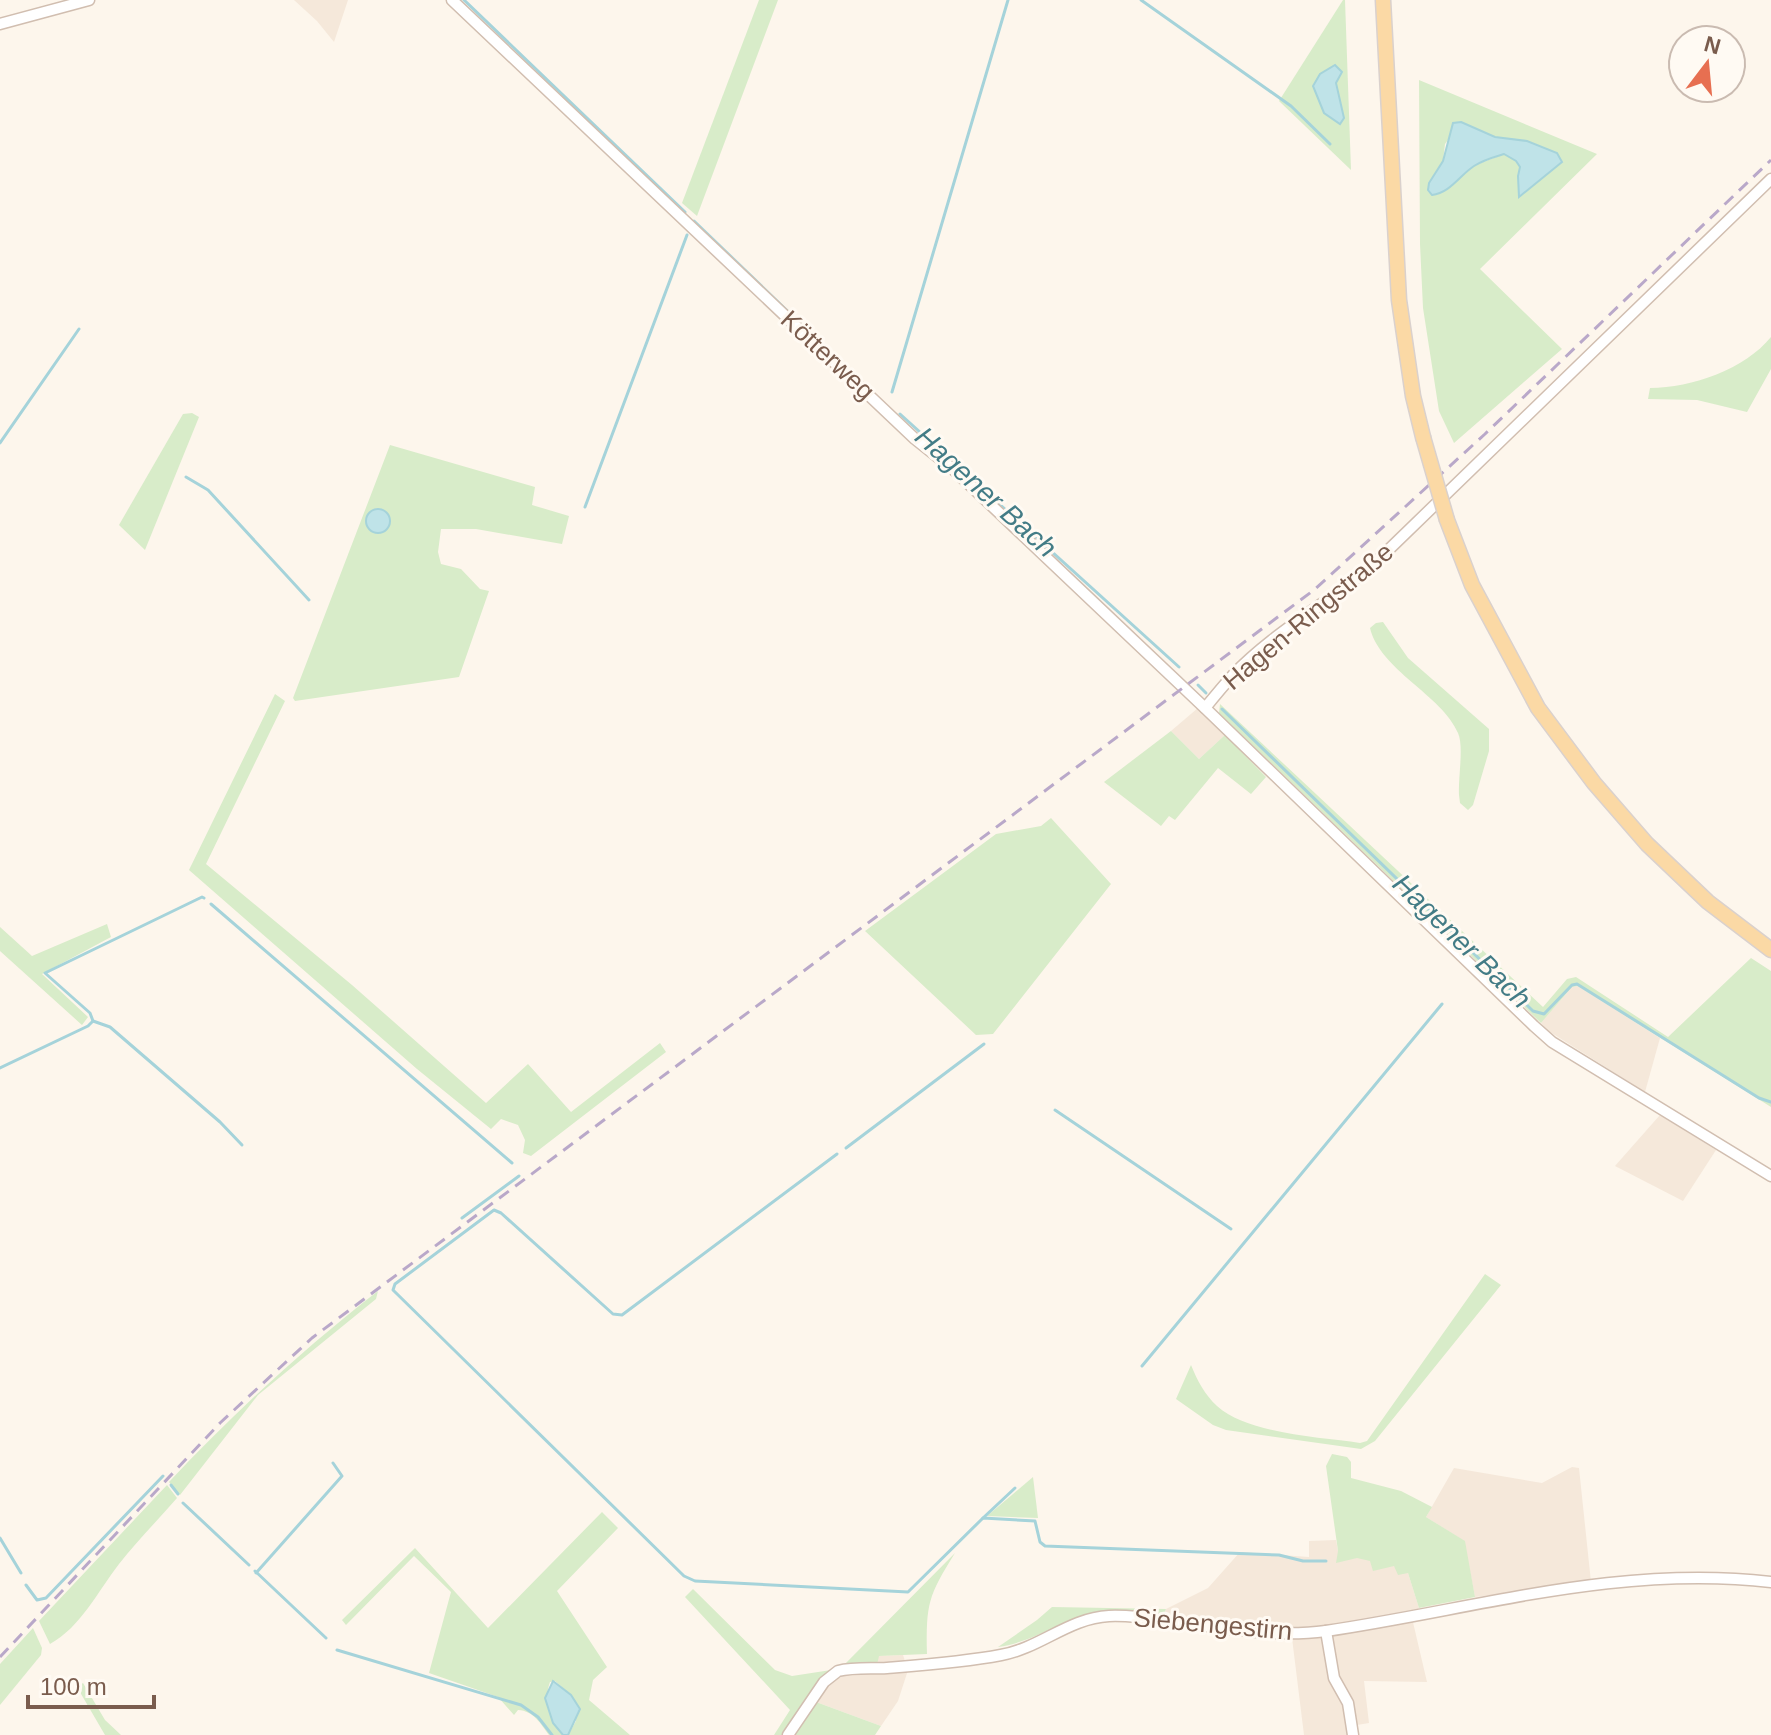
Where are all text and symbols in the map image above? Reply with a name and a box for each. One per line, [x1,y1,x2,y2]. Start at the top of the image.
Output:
north arrow [1667,24,1747,104]
text: N [1701,31,1723,59]
street label: Kötterweg [775,304,881,406]
water label: Hagener Bach [909,421,1063,563]
street label: Hagen-Ringstraße [1217,536,1399,696]
water label: Hagener Bach [1387,868,1537,1014]
street label: Siebengestirn [1132,1602,1294,1646]
scale bar [28,1659,154,1709]
text: 100 m [40,1673,107,1700]

